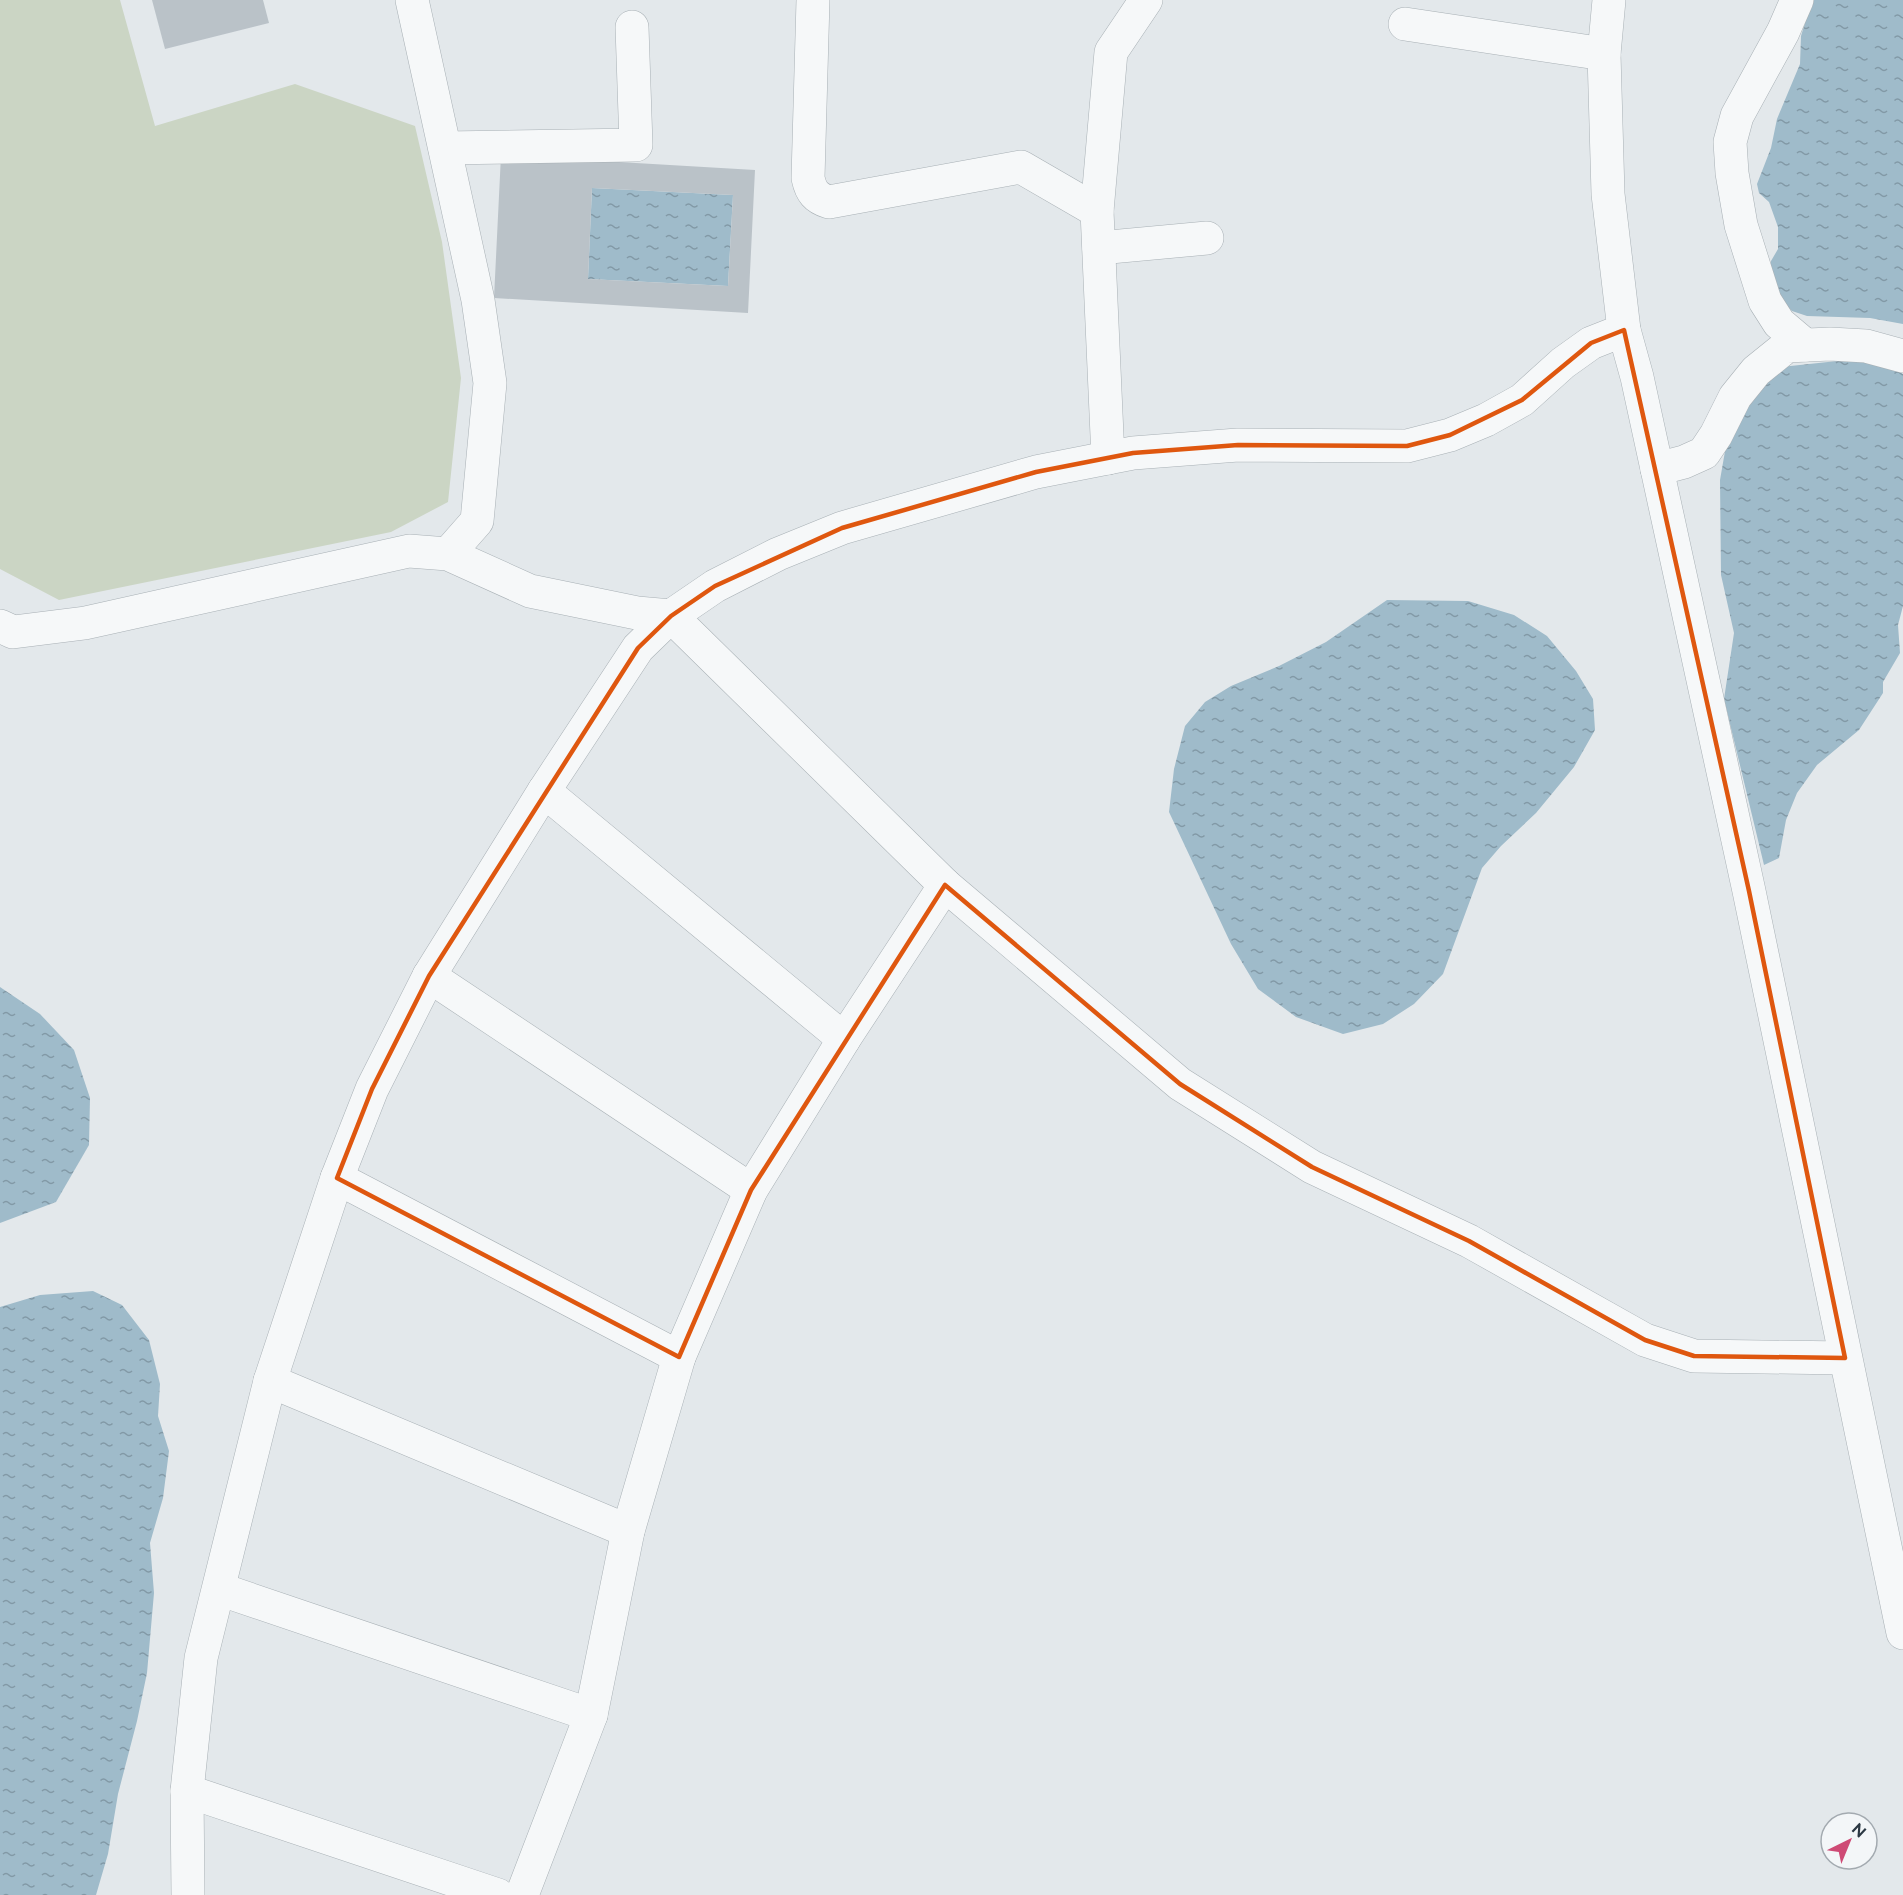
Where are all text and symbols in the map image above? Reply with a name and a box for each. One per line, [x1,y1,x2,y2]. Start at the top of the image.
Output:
north arrow [1819,1811,1879,1871]
text: N [1848,1819,1870,1842]

